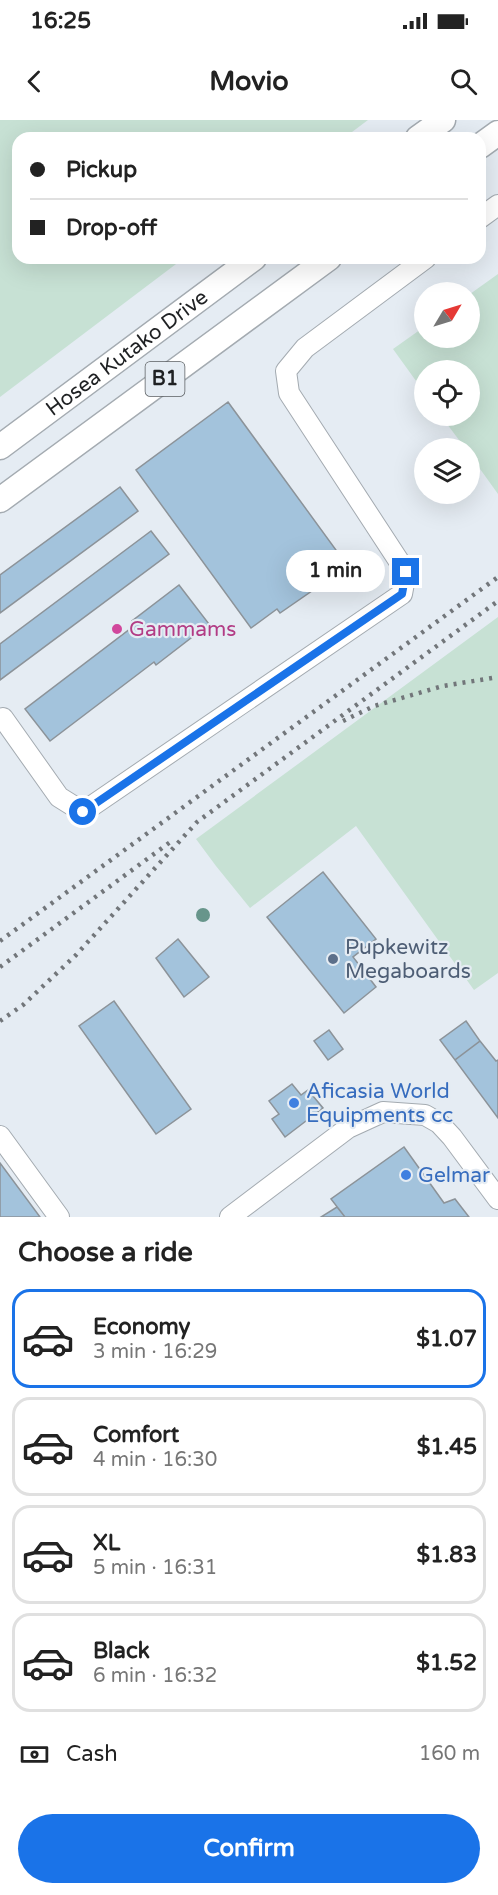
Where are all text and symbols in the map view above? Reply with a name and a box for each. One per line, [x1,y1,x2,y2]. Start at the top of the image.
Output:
text: 16:25 [30,8,91,34]
icon: back [18,65,51,98]
text: Movio [209,65,289,98]
icon: search [447,65,480,98]
text: Pickup [66,157,137,183]
text: Drop-off [66,215,157,241]
north arrow [414,282,480,348]
map controls [414,282,480,504]
street label: Hosea Kutako Drive [41,284,213,421]
button: locate [414,360,480,426]
road number: B1 [146,362,184,396]
button: layers [414,438,480,504]
callout: 1 min [286,551,385,593]
route end [392,558,419,585]
text: 1 min [309,559,362,583]
place label: Gammams [129,617,236,642]
marker: Gammams [110,622,124,636]
route start [69,798,96,825]
place label: Pupkewitz Megaboards [345,935,471,984]
marker: Pupkewitz Megaboards [326,952,340,966]
place label: Aficasia World Equipments cc [306,1079,453,1128]
marker: Aficasia World Equipments cc [287,1096,301,1110]
place label: Gelmar [418,1163,490,1188]
marker: Gelmar [399,1168,413,1182]
text: Choose a ride [18,1236,193,1269]
icon: car [21,1312,75,1366]
text: Economy [93,1314,190,1340]
text: $1.07 [416,1326,477,1352]
text: 3 min · 16:29 [93,1340,217,1364]
icon: car [21,1420,75,1474]
text: Comfort [93,1422,179,1448]
text: $1.45 [417,1434,477,1460]
text: 4 min · 16:30 [93,1448,217,1472]
icon: car [21,1528,75,1582]
text: XL [93,1530,120,1556]
text: $1.83 [416,1542,477,1568]
text: 5 min · 16:31 [93,1556,217,1580]
icon: car [21,1636,75,1690]
text: Black [93,1638,150,1664]
text: $1.52 [416,1650,477,1676]
text: 6 min · 16:32 [93,1664,217,1688]
icon: cash [18,1738,51,1771]
text: Cash [66,1741,118,1767]
text: 160 m [419,1742,480,1766]
button: Confirm [18,1814,480,1883]

